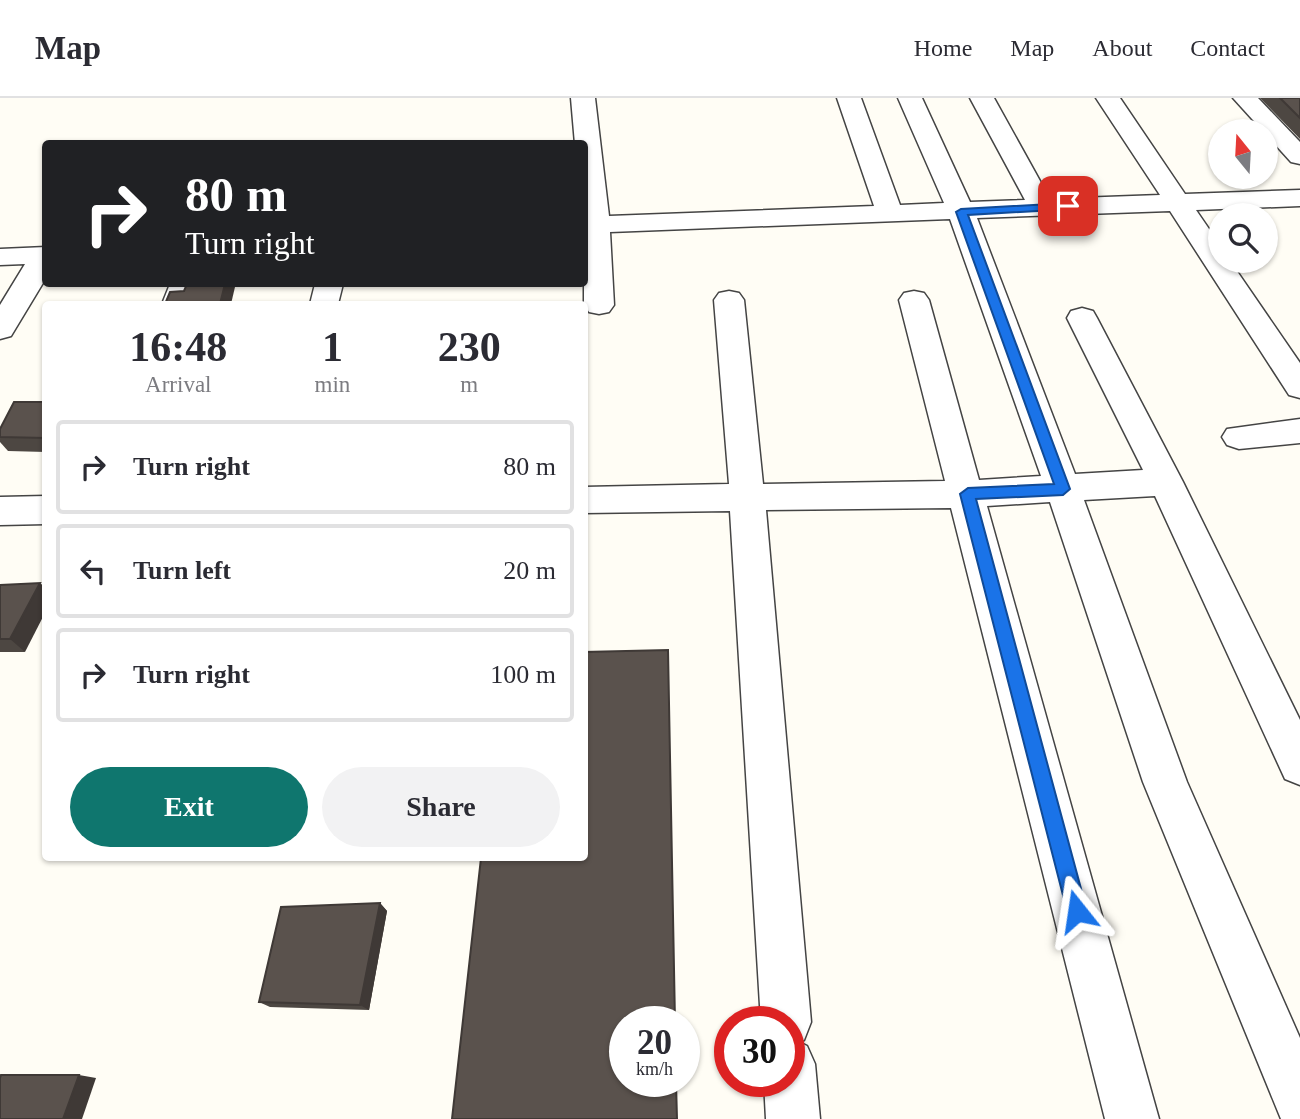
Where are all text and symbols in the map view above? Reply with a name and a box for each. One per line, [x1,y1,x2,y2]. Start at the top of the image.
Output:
text: Map [35,30,101,66]
text: Home [914,35,972,61]
text: Map [1010,35,1054,61]
text: About [1092,35,1152,61]
text: Contact [1190,35,1265,61]
north arrow [1208,119,1278,189]
map controls [1208,119,1278,273]
text: 80 m [185,167,287,222]
icon: right [70,168,161,259]
pin [1038,176,1098,236]
icon: arrive [1049,187,1087,225]
button: search [1208,203,1278,273]
text: Turn right [185,225,315,261]
text: 16:48 [129,324,227,370]
text: 1 [322,324,343,370]
text: 230 [438,324,501,370]
text: Arrival [145,372,212,397]
text: min [315,372,350,397]
text: m [460,372,478,397]
icon: right [74,448,112,486]
text: Turn right [133,452,250,481]
text: 80 m [503,452,556,481]
icon: left [74,552,112,590]
text: Turn left [133,556,231,585]
text: 20 m [503,556,556,585]
icon: right [74,656,112,694]
text: Turn right [133,660,250,689]
text: 100 m [490,660,556,689]
button: Exit [70,767,308,847]
button: Share [322,767,560,847]
position arrow [1040,874,1114,948]
speed limit sign: 30 [714,1006,805,1097]
text: 20 [637,1023,672,1062]
text: km/h [636,1059,673,1079]

